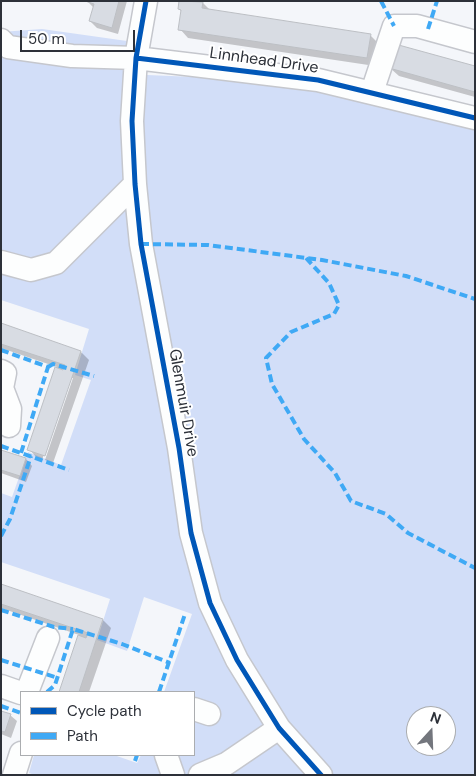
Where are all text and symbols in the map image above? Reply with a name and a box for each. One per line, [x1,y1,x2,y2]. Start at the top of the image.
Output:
scale bar [22,20,138,52]
text: 50 m [28,29,65,49]
street label: Linnhead Drive [208,44,320,78]
street label: Glenmuir Drive [164,348,202,458]
legend [20,691,195,756]
text: Cycle path [67,701,142,721]
north arrow [406,706,456,756]
text: N [428,708,444,728]
text: Path [67,726,98,746]

